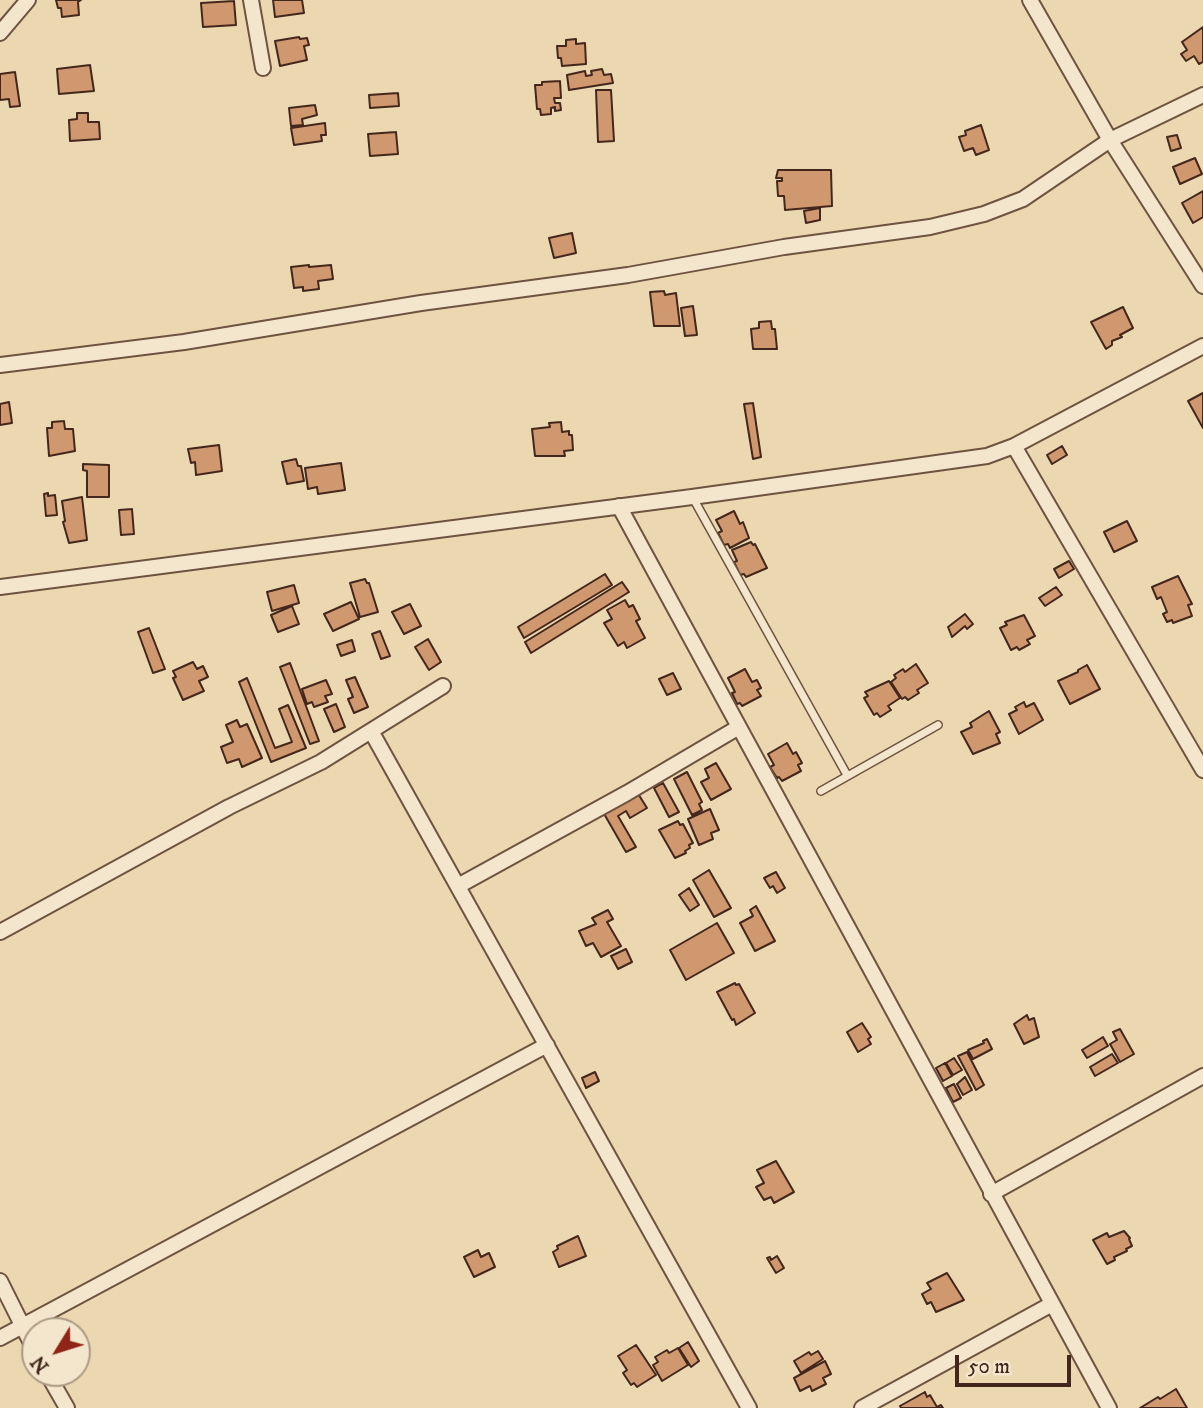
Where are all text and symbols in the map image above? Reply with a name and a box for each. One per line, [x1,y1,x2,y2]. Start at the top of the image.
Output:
north arrow [21,1317,91,1387]
scale bar [958,1342,1074,1386]
text: N [27,1351,55,1377]
text: 50 m [968,1354,1010,1380]

